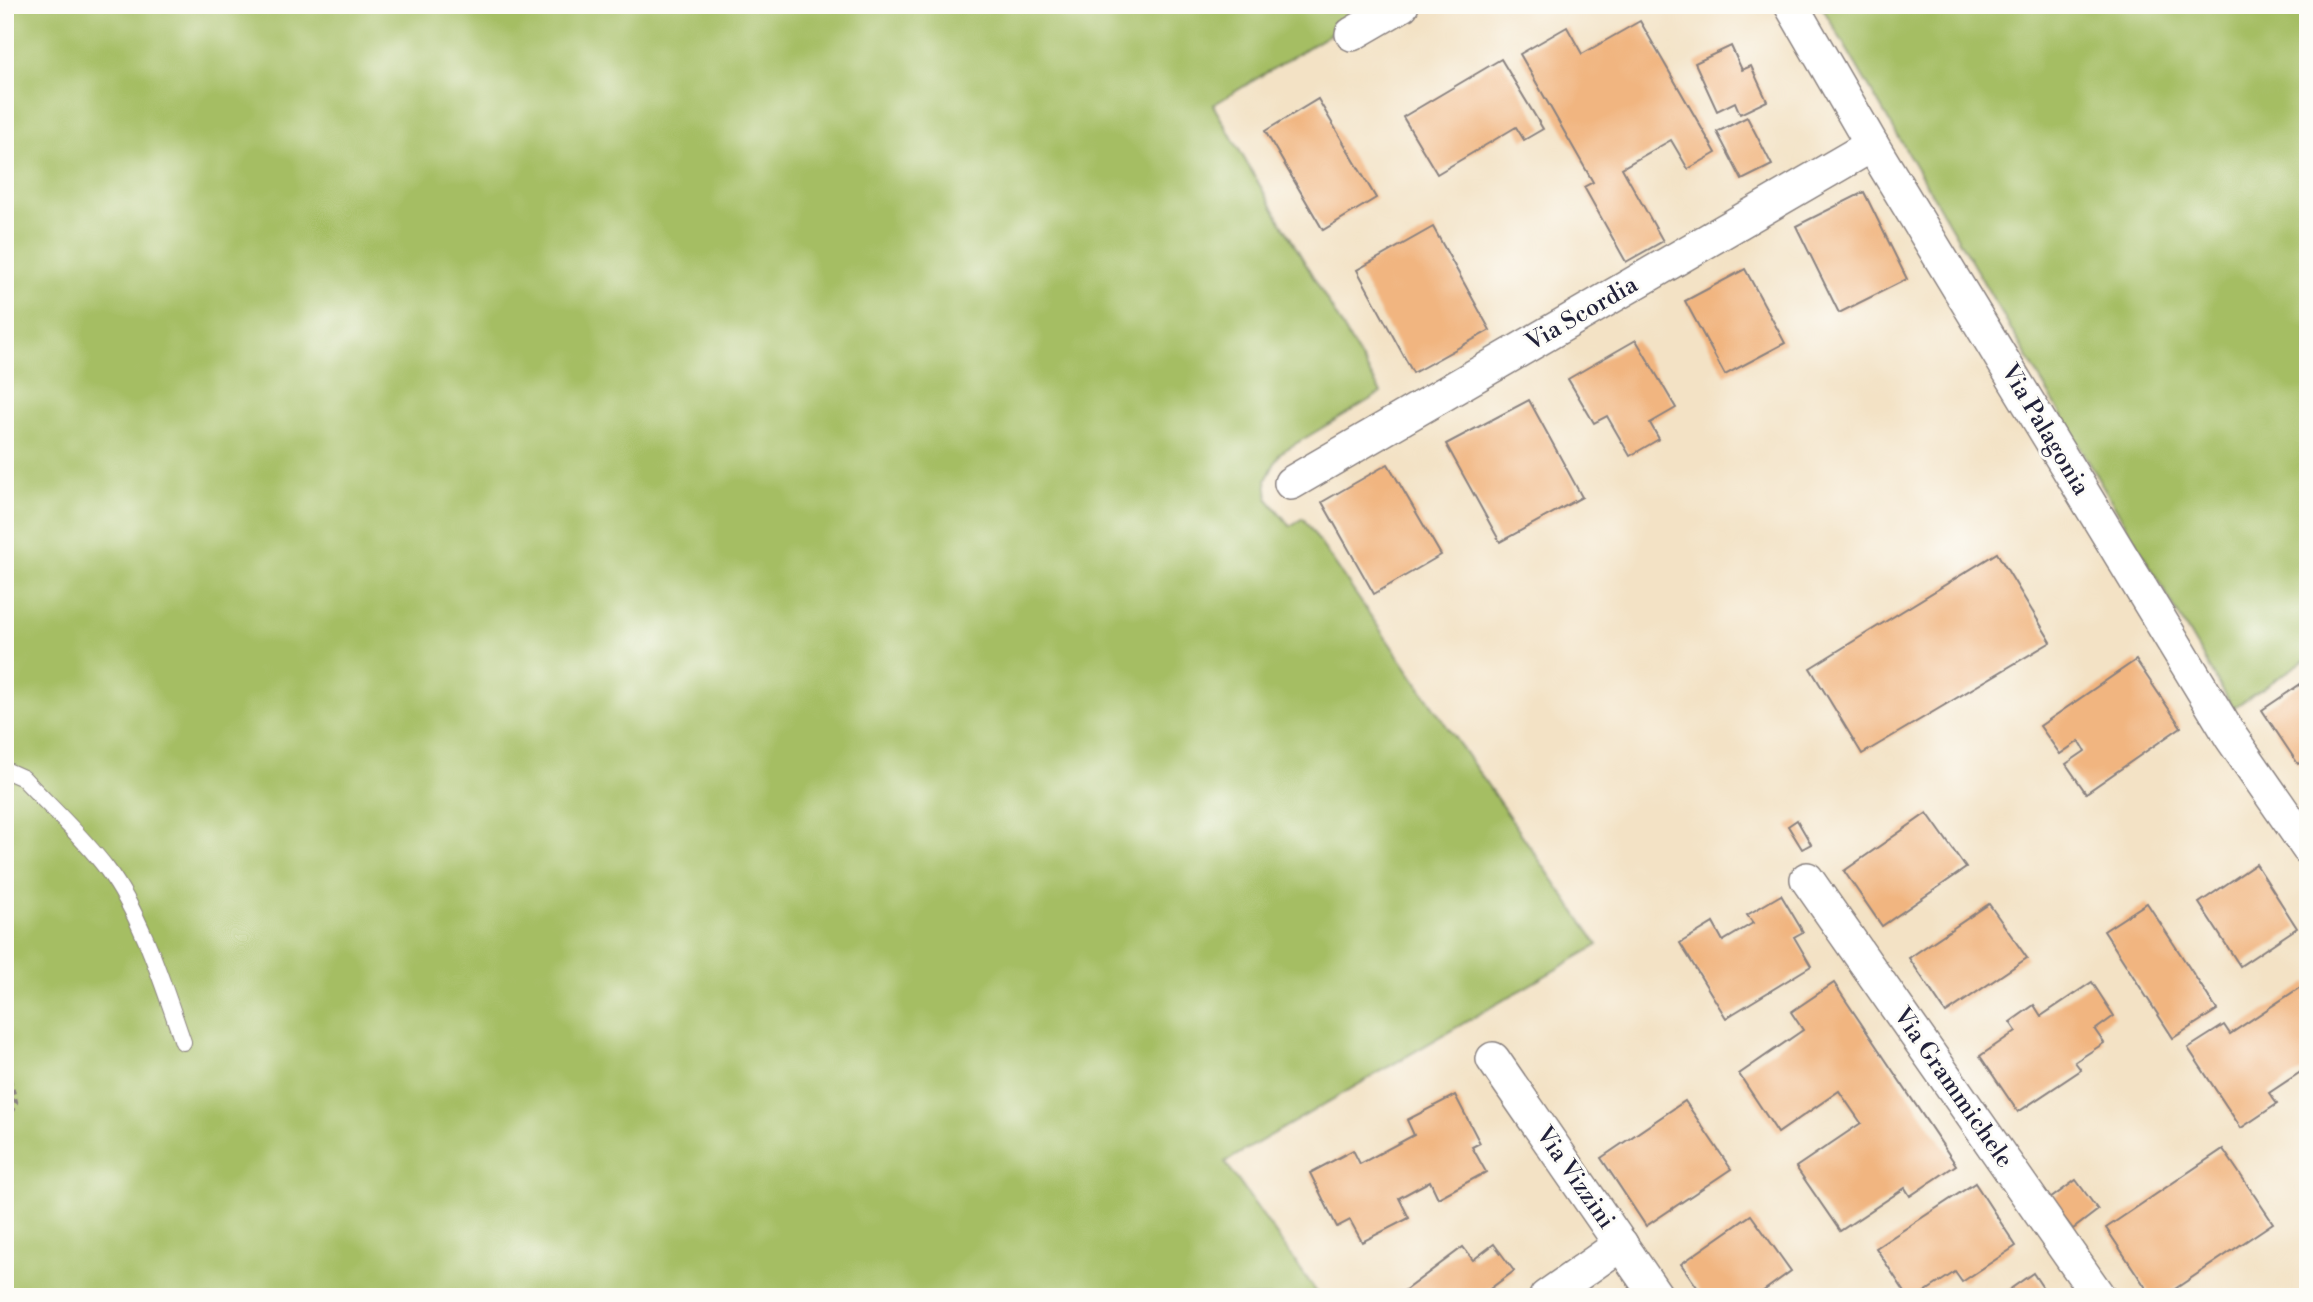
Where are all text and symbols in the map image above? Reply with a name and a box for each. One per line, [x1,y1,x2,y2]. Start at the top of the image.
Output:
street label: Via Scordia [1520,270,1644,359]
street label: Via Palagonia [1994,358,2096,502]
street label: Via Grammichele [1886,1001,2019,1174]
street label: Via Vizzini [1528,1120,1621,1235]

